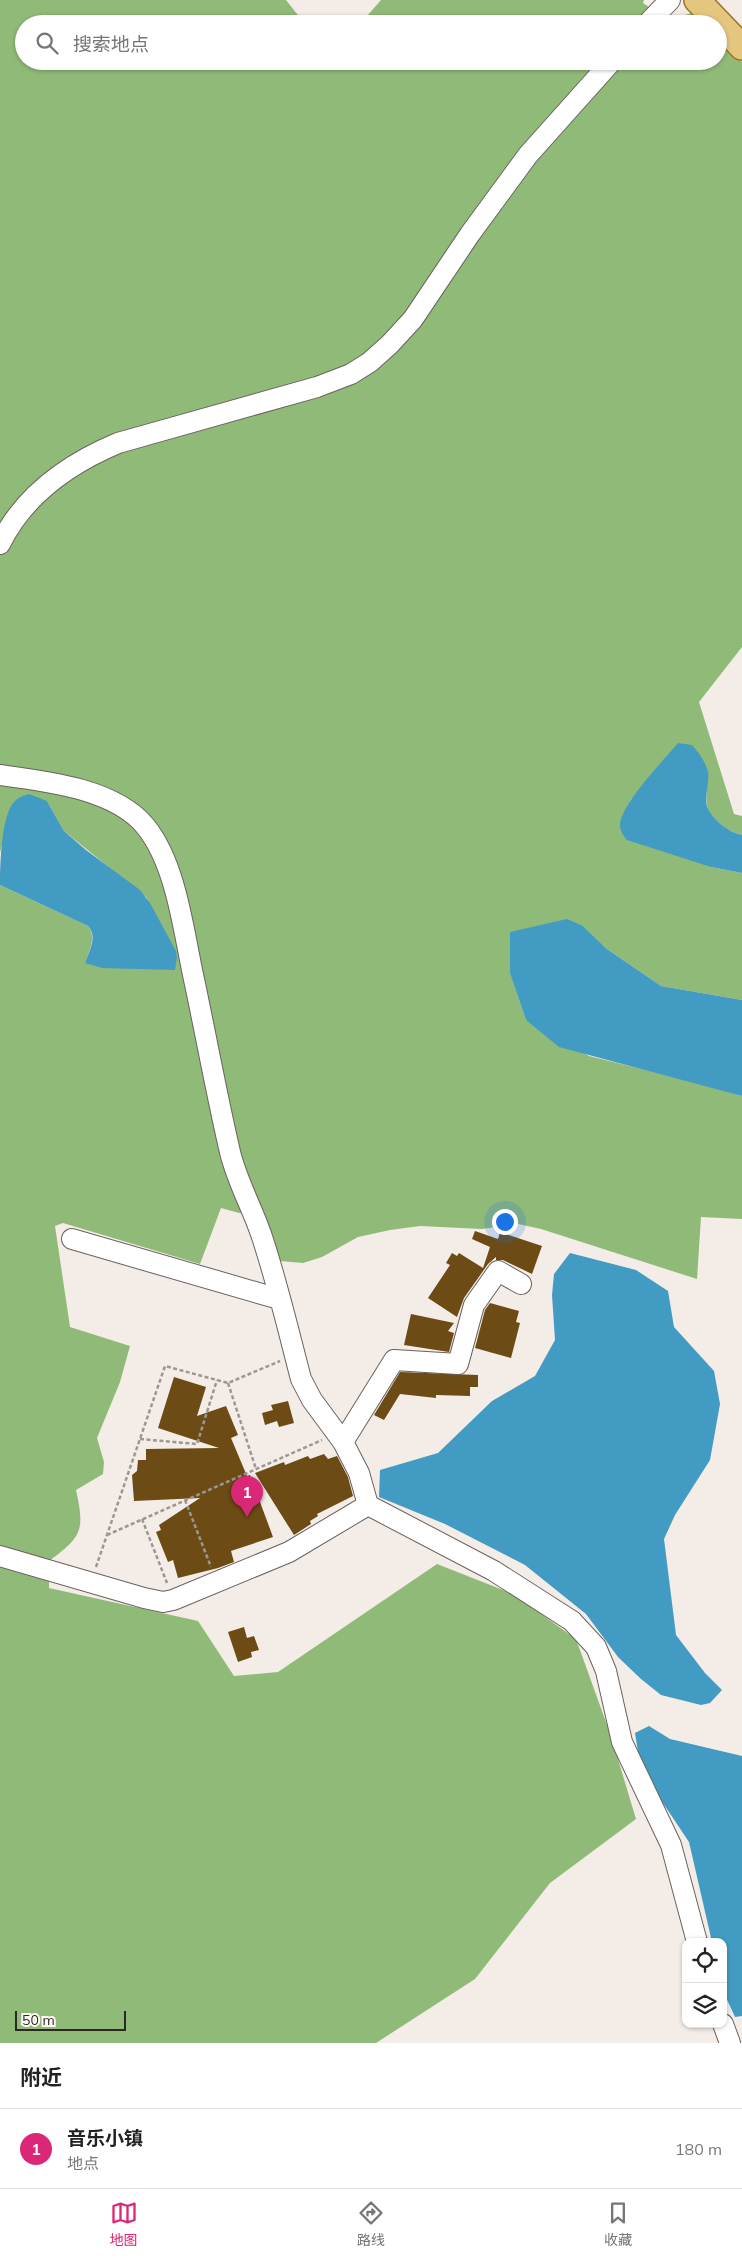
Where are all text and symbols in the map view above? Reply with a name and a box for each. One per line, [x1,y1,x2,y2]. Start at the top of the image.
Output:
search box [15,15,727,70]
icon: search [33,29,61,57]
text: 搜索地点 [73,32,149,56]
your location [492,1209,518,1235]
pin: 1 [231,1476,263,1517]
map controls [682,1938,727,2028]
button: locate [682,1938,727,1983]
button: layers [682,1983,727,2028]
scale bar [15,2008,126,2031]
text: 50 m [22,2011,55,2029]
text: 附近 [20,2064,62,2090]
text: 音乐小镇 [67,2126,143,2150]
text: 1 [31,2139,41,2159]
text: 180 m [675,2139,722,2159]
text: 地点 [67,2153,99,2173]
tab: 地图 [110,2199,138,2249]
tab: 路线 [357,2199,385,2249]
tab: 收藏 [604,2199,632,2249]

